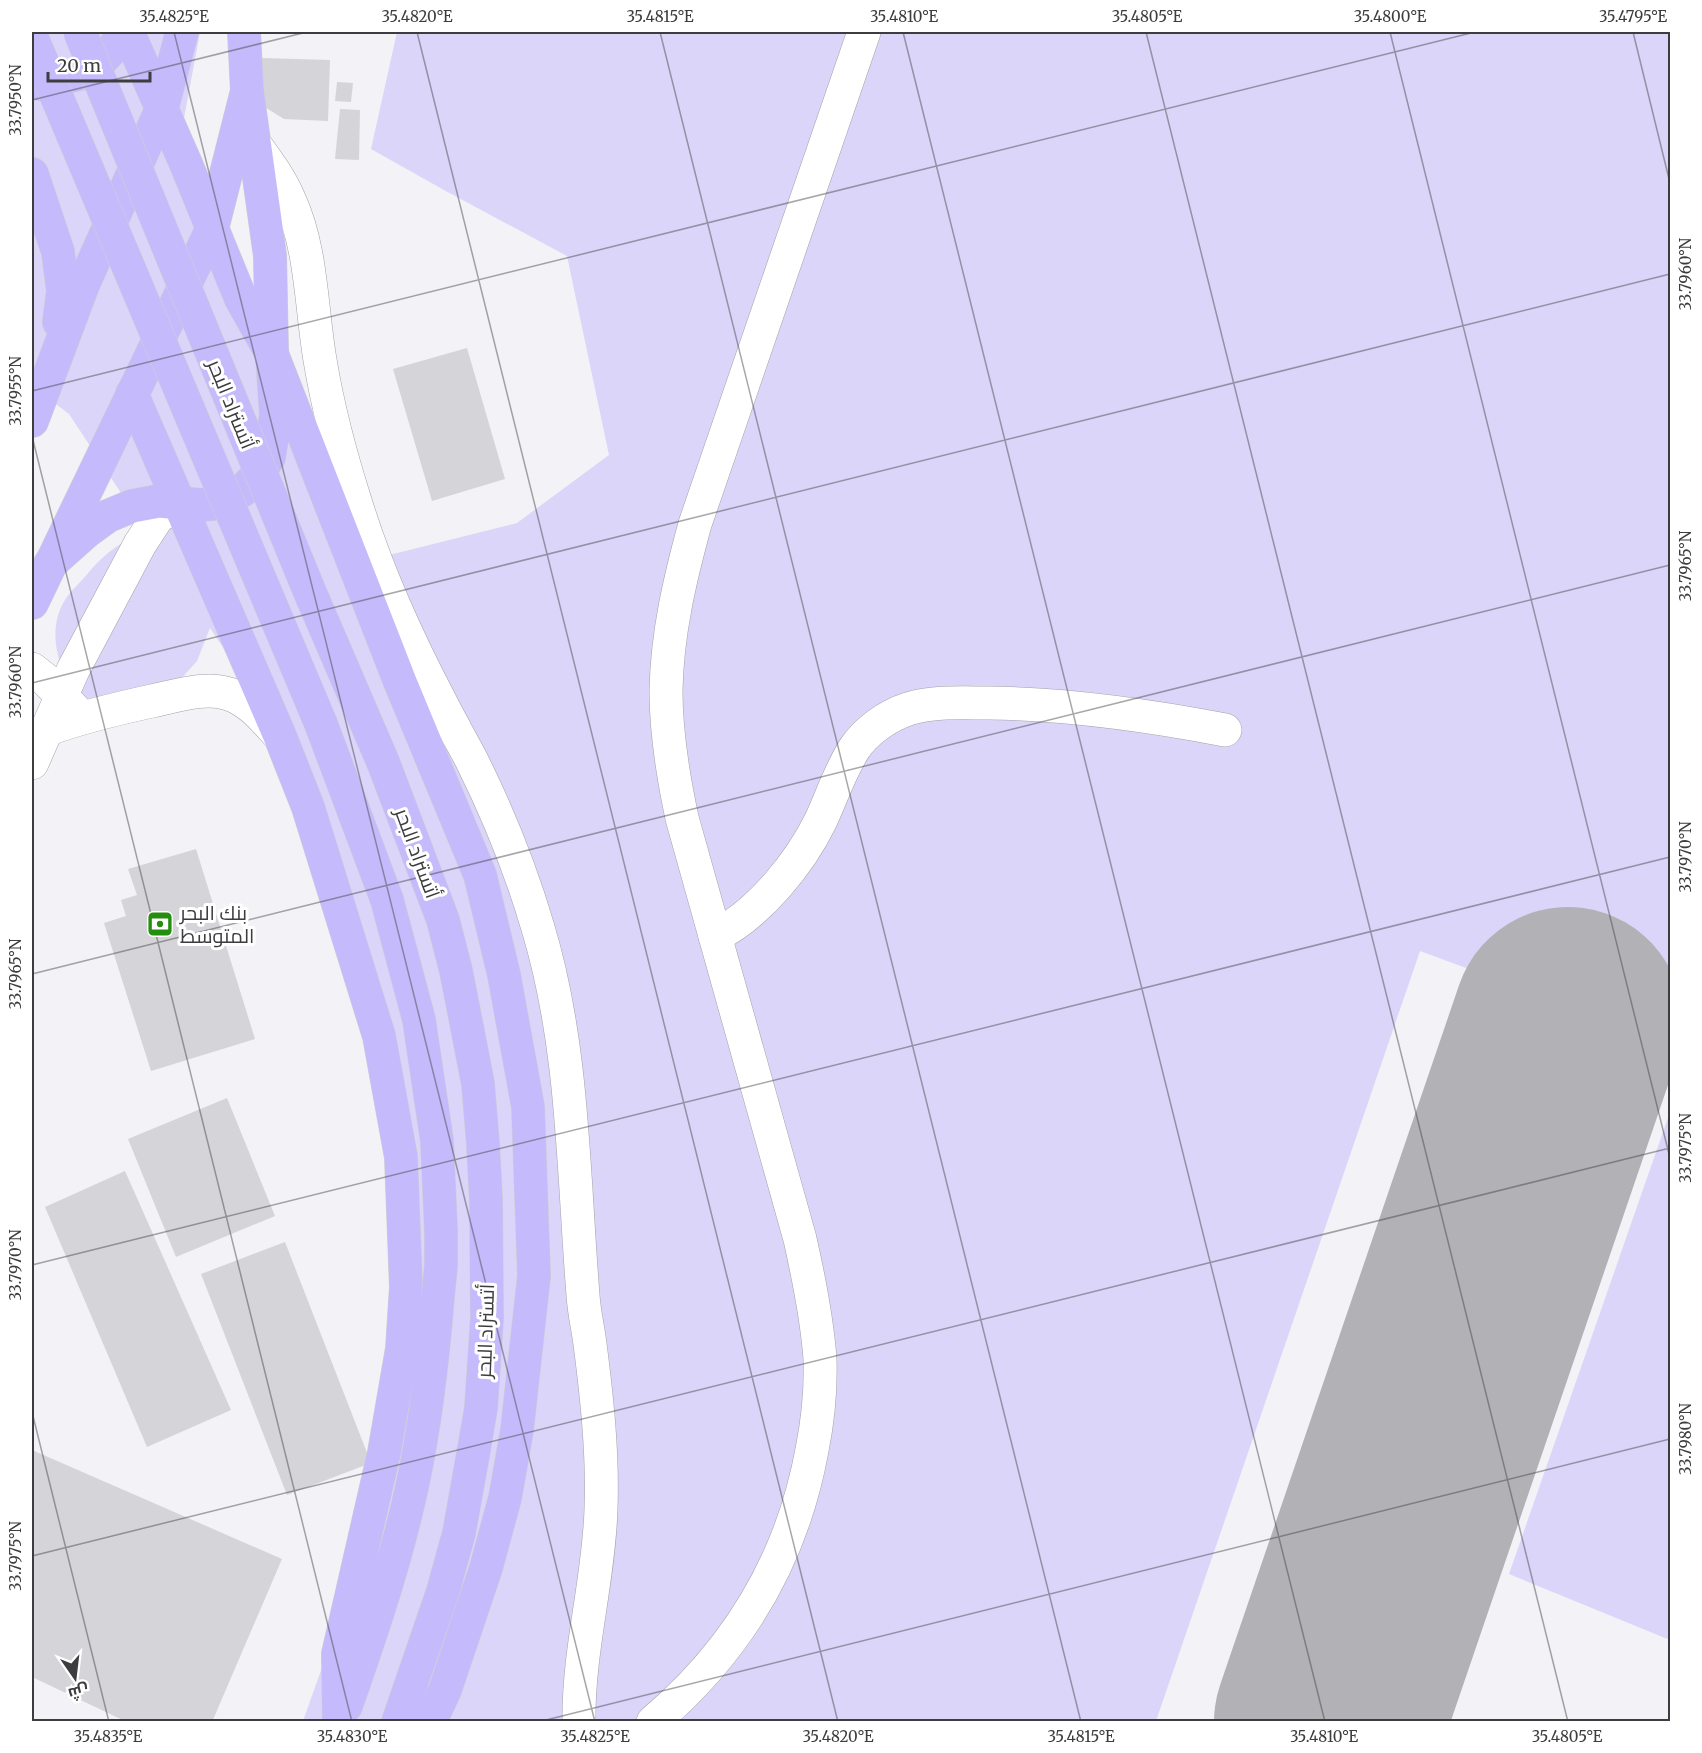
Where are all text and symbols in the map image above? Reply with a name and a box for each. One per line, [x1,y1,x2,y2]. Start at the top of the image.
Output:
text: 35.4825°E [139,7,209,26]
text: 35.4820°E [382,7,453,26]
text: 35.4815°E [626,7,694,26]
text: 35.4810°E [870,7,939,26]
text: 35.4805°E [1112,7,1183,26]
text: 35.4800°E [1354,7,1427,26]
text: 35.4795°E [1599,7,1667,26]
scale bar [48,45,150,83]
text: 20 m [57,54,101,77]
text: 33.7950°N [6,64,25,136]
text: 33.7960°N [1676,237,1695,310]
street label: أتستراد البحر [202,355,261,452]
text: 33.7955°N [6,356,25,426]
text: 33.7965°N [1676,530,1695,601]
text: 33.7960°N [6,645,25,718]
street label: أتستراد البحر [390,803,446,902]
text: 33.7970°N [1676,821,1695,893]
place label: بنك البحر المتوسط [179,900,254,948]
bank icon: بنك البحر المتوسط [145,909,175,939]
text: 33.7965°N [6,938,25,1009]
text: 33.7975°N [1676,1113,1695,1183]
text: 33.7970°N [6,1229,25,1301]
street label: أتستراد البحر [471,1283,499,1380]
text: 33.7980°N [1676,1403,1695,1475]
text: 33.7975°N [6,1521,25,1591]
north arrow [45,1648,105,1708]
text: ش [66,1680,91,1705]
text: 35.4835°E [74,1727,143,1746]
text: 35.4830°E [317,1727,388,1746]
text: 35.4825°E [560,1727,630,1746]
text: 35.4820°E [803,1727,874,1746]
text: 35.4815°E [1047,1727,1115,1746]
text: 35.4810°E [1290,1727,1359,1746]
text: 35.4805°E [1532,1727,1603,1746]

